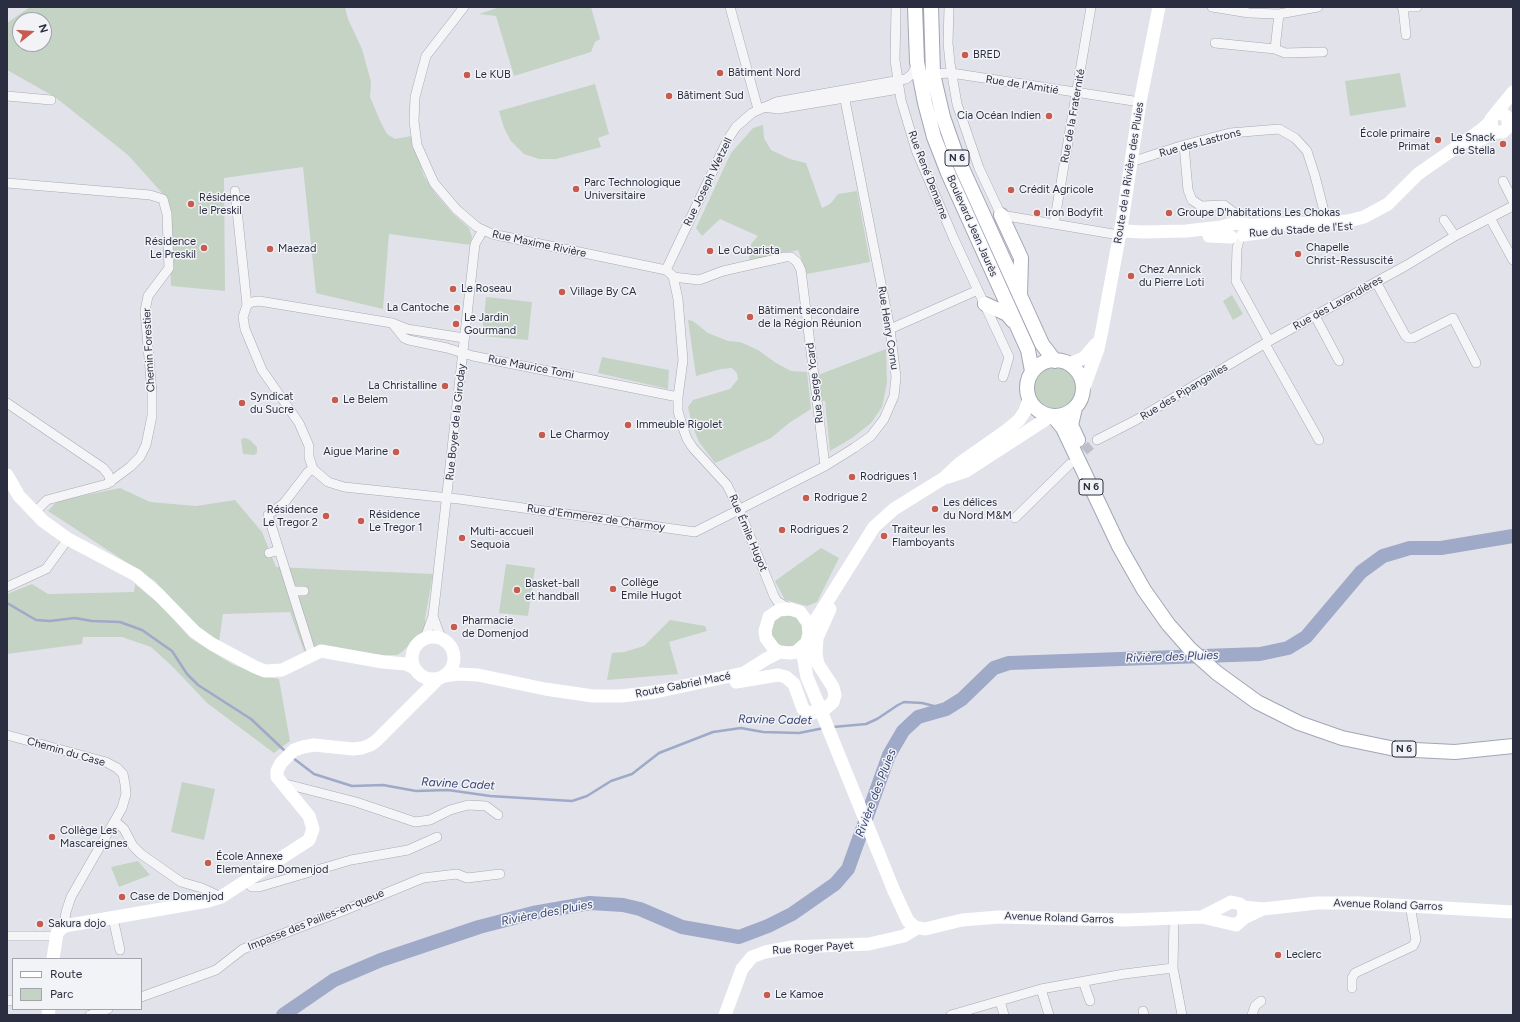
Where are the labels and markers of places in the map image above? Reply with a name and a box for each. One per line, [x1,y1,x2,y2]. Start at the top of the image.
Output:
place label: BRED [973,48,1001,62]
marker: BRED [960,50,970,60]
place label: Bâtiment Nord [728,66,800,80]
place label: Le KUB [475,68,511,82]
marker: Bâtiment Nord [715,68,725,78]
marker: Le KUB [462,70,472,80]
place label: Bâtiment Sud [677,89,744,103]
marker: Bâtiment Sud [664,91,674,101]
place label: Cia Océan Indien [957,109,1041,123]
marker: Cia Océan Indien [1044,111,1054,121]
place label: École primaire Primat [1360,127,1430,153]
place label: Le Snack de Stella [1451,131,1495,157]
marker: École primaire Primat [1433,135,1443,145]
marker: Le Snack de Stella [1498,139,1508,149]
place label: Parc Technologique Universitaire [584,176,681,202]
place label: Crédit Agricole [1019,183,1093,197]
marker: Parc Technologique Universitaire [571,184,581,194]
marker: Crédit Agricole [1006,185,1016,195]
place label: Résidence le Preskil [199,191,250,217]
marker: Résidence le Preskil [186,199,196,209]
place label: Iron Bodyfit [1045,206,1103,220]
place label: Groupe D'habitations Les Chokas [1177,206,1340,220]
marker: Iron Bodyfit [1032,208,1042,218]
marker: Groupe D'habitations Les Chokas [1164,208,1174,218]
place label: Résidence Le Preskil [145,235,196,261]
place label: Chapelle Christ-Ressuscité [1306,241,1393,267]
place label: Maezad [278,242,316,256]
marker: Résidence Le Preskil [199,243,209,253]
marker: Maezad [265,244,275,254]
place label: Le Cubarista [718,244,780,258]
marker: Le Cubarista [705,246,715,256]
marker: Chapelle Christ-Ressuscité [1293,249,1303,259]
place label: Chez Annick du Pierre Loti [1139,263,1204,289]
marker: Chez Annick du Pierre Loti [1126,271,1136,281]
place label: Le Roseau [461,282,512,296]
marker: Le Roseau [448,284,458,294]
place label: Village By CA [570,285,636,299]
marker: Village By CA [557,287,567,297]
place label: La Cantoche [387,301,449,315]
marker: La Cantoche [452,303,462,313]
place label: Bâtiment secondaire de la Région Réunion [758,304,861,330]
place label: Le Jardin Gourmand [464,311,516,337]
marker: Bâtiment secondaire de la Région Réunion [745,312,755,322]
marker: Le Jardin Gourmand [451,319,461,329]
place label: La Christalline [368,379,437,393]
marker: La Christalline [440,381,450,391]
place label: Syndicat du Sucre [250,390,294,416]
place label: Le Belem [343,393,388,407]
marker: Le Belem [330,395,340,405]
marker: Syndicat du Sucre [237,398,247,408]
place label: Immeuble Rigolet [636,418,722,432]
marker: Immeuble Rigolet [623,420,633,430]
place label: Le Charmoy [550,428,609,442]
marker: Le Charmoy [537,430,547,440]
place label: Aigue Marine [323,445,388,459]
marker: Aigue Marine [391,447,401,457]
place label: Rodrigues 1 [860,470,917,484]
marker: Rodrigues 1 [847,472,857,482]
place label: Rodrigue 2 [814,491,867,505]
marker: Rodrigue 2 [801,493,811,503]
place label: Les délices du Nord M&M [943,496,1012,522]
place label: Résidence Le Tregor 2 [263,503,318,529]
marker: Les délices du Nord M&M [930,504,940,514]
place label: Résidence Le Tregor 1 [369,508,423,534]
marker: Résidence Le Tregor 2 [321,511,331,521]
marker: Résidence Le Tregor 1 [356,516,366,526]
place label: Rodrigues 2 [790,523,849,537]
place label: Traiteur les Flamboyants [892,523,955,549]
place label: Multi-accueil Sequoia [470,525,534,551]
marker: Rodrigues 2 [777,525,787,535]
marker: Traiteur les Flamboyants [879,531,889,541]
marker: Multi-accueil Sequoia [457,533,467,543]
place label: Collège Emile Hugot [621,576,682,602]
place label: Basket-ball et handball [525,577,579,603]
marker: Collège Emile Hugot [608,584,618,594]
marker: Basket-ball et handball [512,585,522,595]
place label: Pharmacie de Domenjod [462,614,528,640]
marker: Pharmacie de Domenjod [449,622,459,632]
place label: Collège Les Mascareignes [60,824,128,850]
marker: Collège Les Mascareignes [47,832,57,842]
place label: École Annexe Elementaire Domenjod [216,850,328,876]
marker: École Annexe Elementaire Domenjod [203,858,213,868]
place label: Case de Domenjod [130,890,224,904]
marker: Case de Domenjod [117,892,127,902]
place label: Sakura dojo [48,917,106,931]
marker: Sakura dojo [35,919,45,929]
place label: Leclerc [1286,948,1322,962]
marker: Leclerc [1273,950,1283,960]
place label: Le Kamoe [775,988,823,1002]
marker: Le Kamoe [762,990,772,1000]

